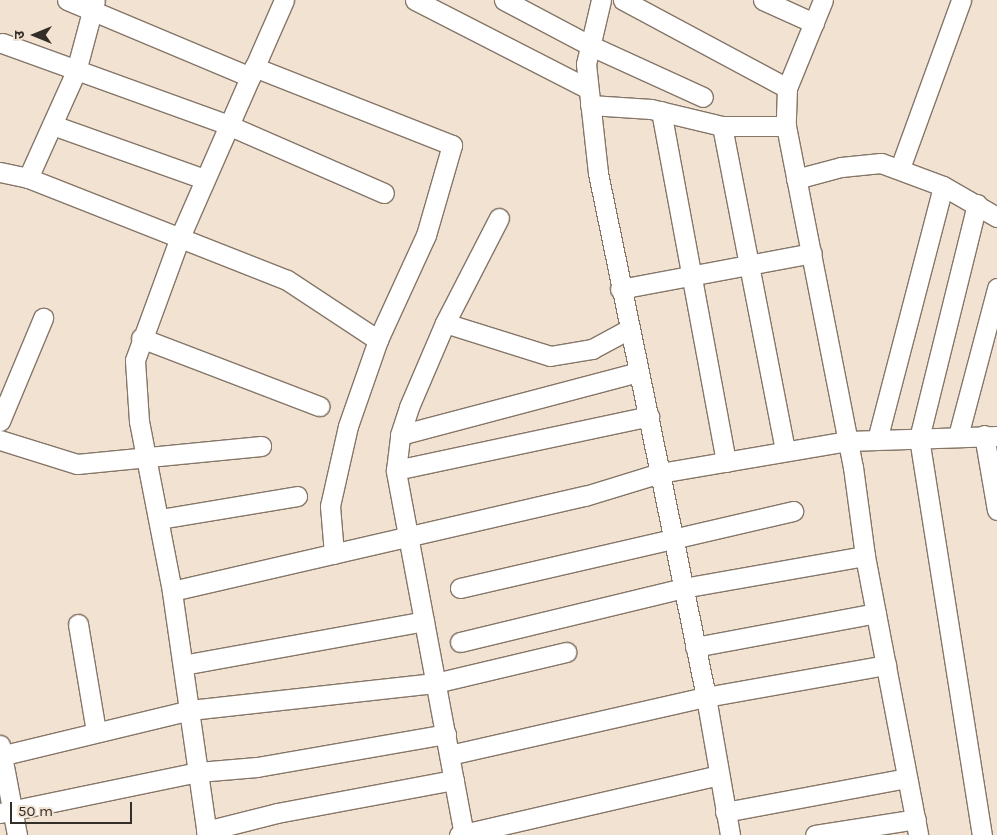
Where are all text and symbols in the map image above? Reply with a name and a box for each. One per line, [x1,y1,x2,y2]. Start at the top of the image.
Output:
north arrow [10,10,60,60]
text: उ [11,31,28,39]
scale bar [12,792,135,824]
text: 50 m [18,802,53,820]

